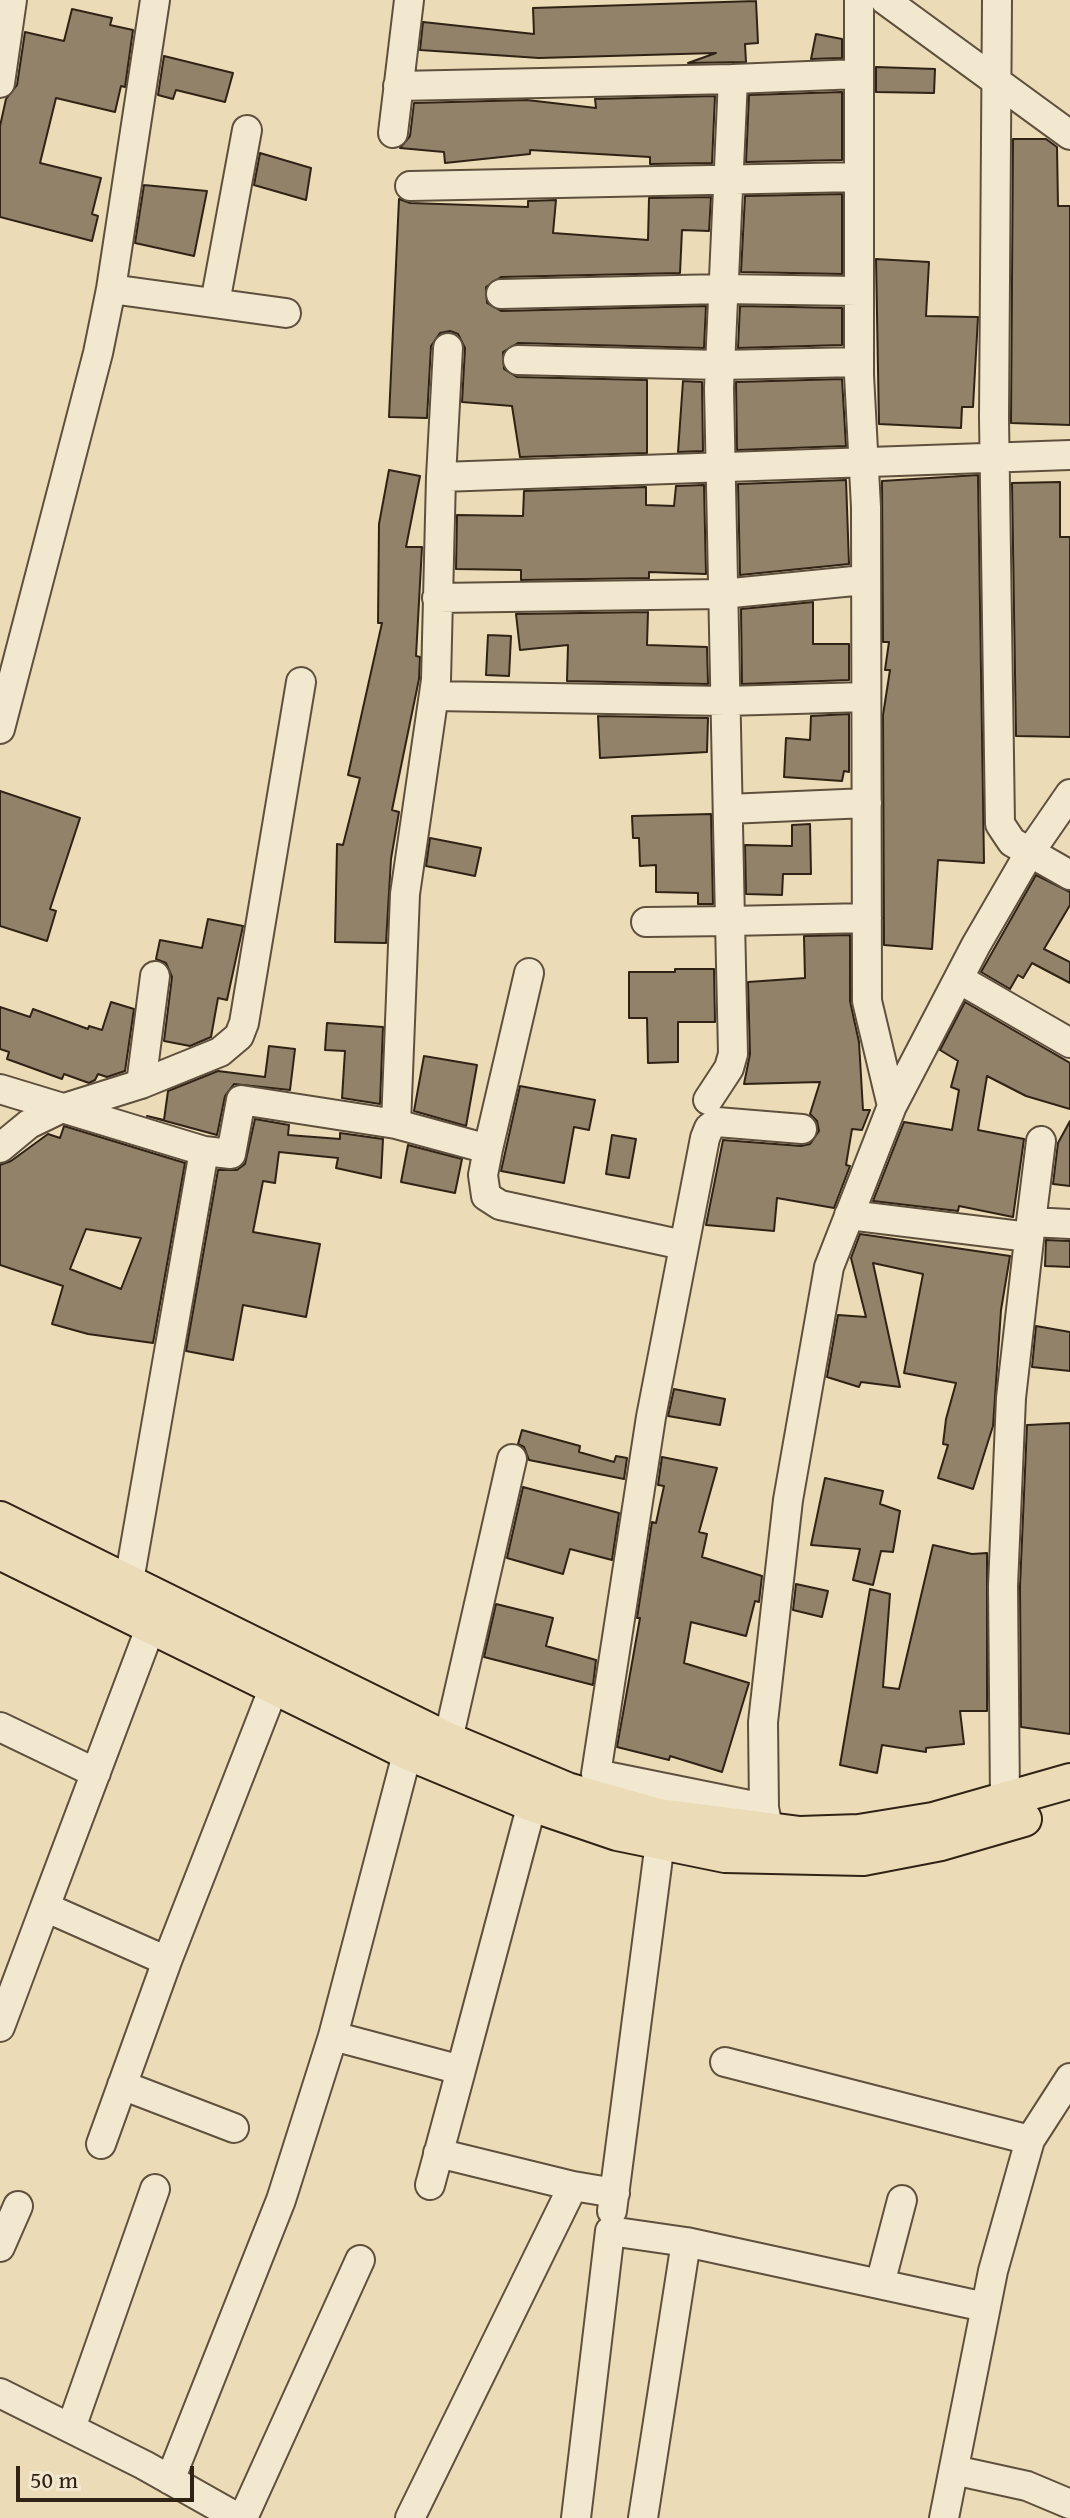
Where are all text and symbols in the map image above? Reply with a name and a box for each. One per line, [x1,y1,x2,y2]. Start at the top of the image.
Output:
scale bar [20,2450,198,2500]
text: 50 m [30,2462,78,2497]

